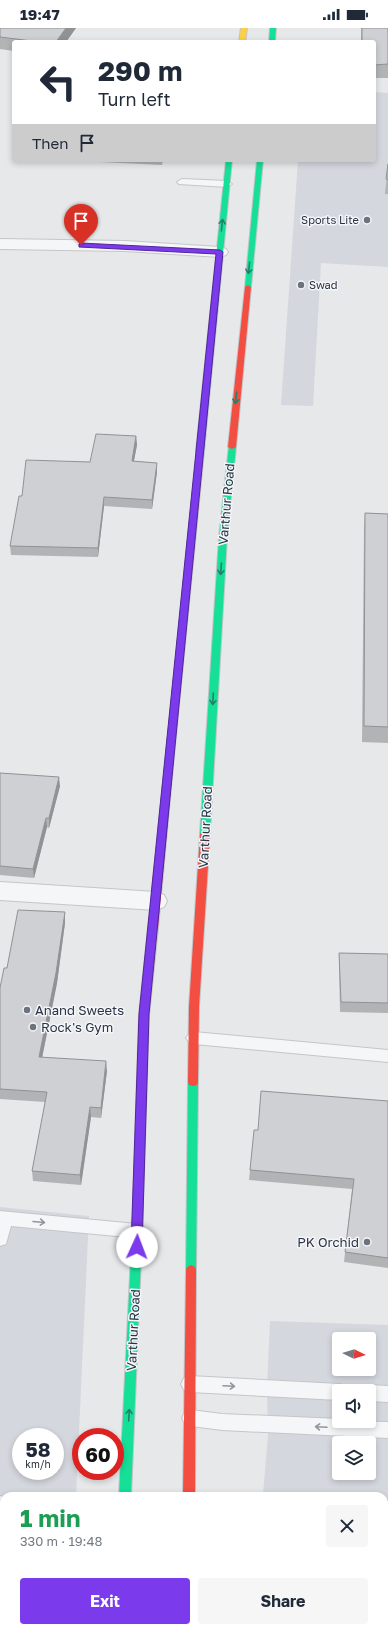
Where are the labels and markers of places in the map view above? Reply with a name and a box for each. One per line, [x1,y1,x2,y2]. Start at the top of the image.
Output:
pin [64,204,98,245]
place label: Sports Lite [301,213,359,226]
marker: Sports Lite [362,215,372,225]
place label: Swad [309,278,338,291]
marker: Swad [296,280,306,290]
place label: Anand Sweets [35,1002,124,1018]
marker: Anand Sweets [22,1005,32,1015]
place label: Rock's Gym [41,1019,113,1035]
marker: Rock's Gym [28,1022,38,1032]
place label: PK Orchid [297,1234,359,1250]
marker: PK Orchid [362,1237,372,1247]

